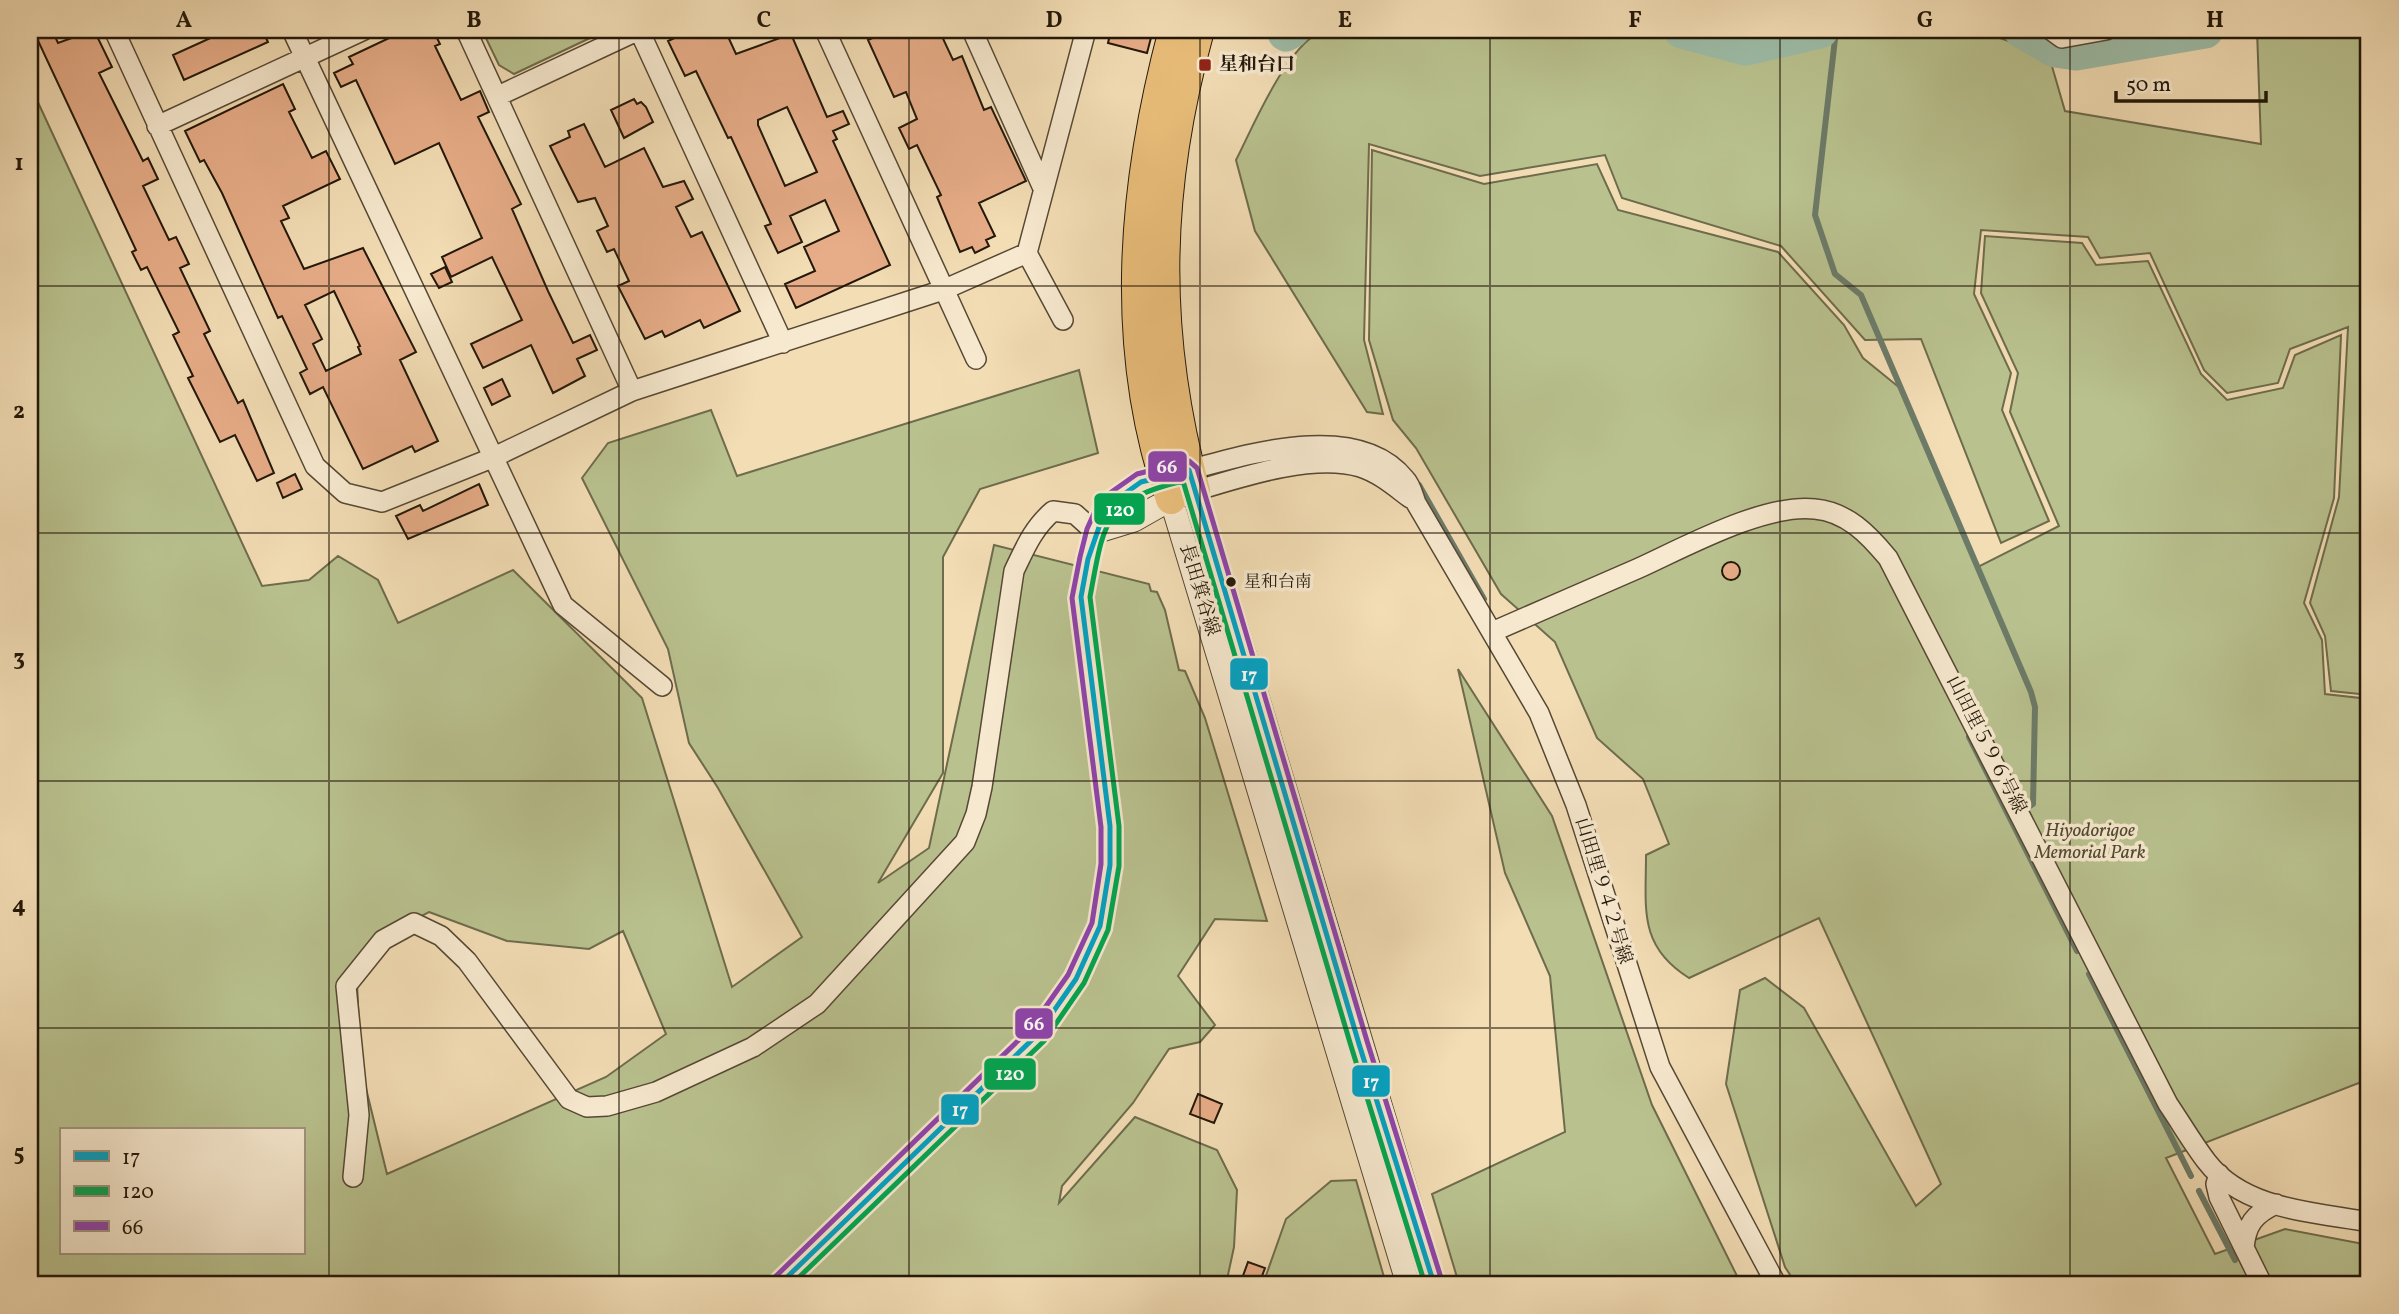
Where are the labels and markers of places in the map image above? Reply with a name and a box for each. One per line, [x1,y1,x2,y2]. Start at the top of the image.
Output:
place label: 星和台口 [1219,52,1295,78]
marker: 星和台口 [1197,57,1213,73]
place label: 星和台南 [1244,571,1312,594]
marker: 星和台南 [1224,575,1238,589]

